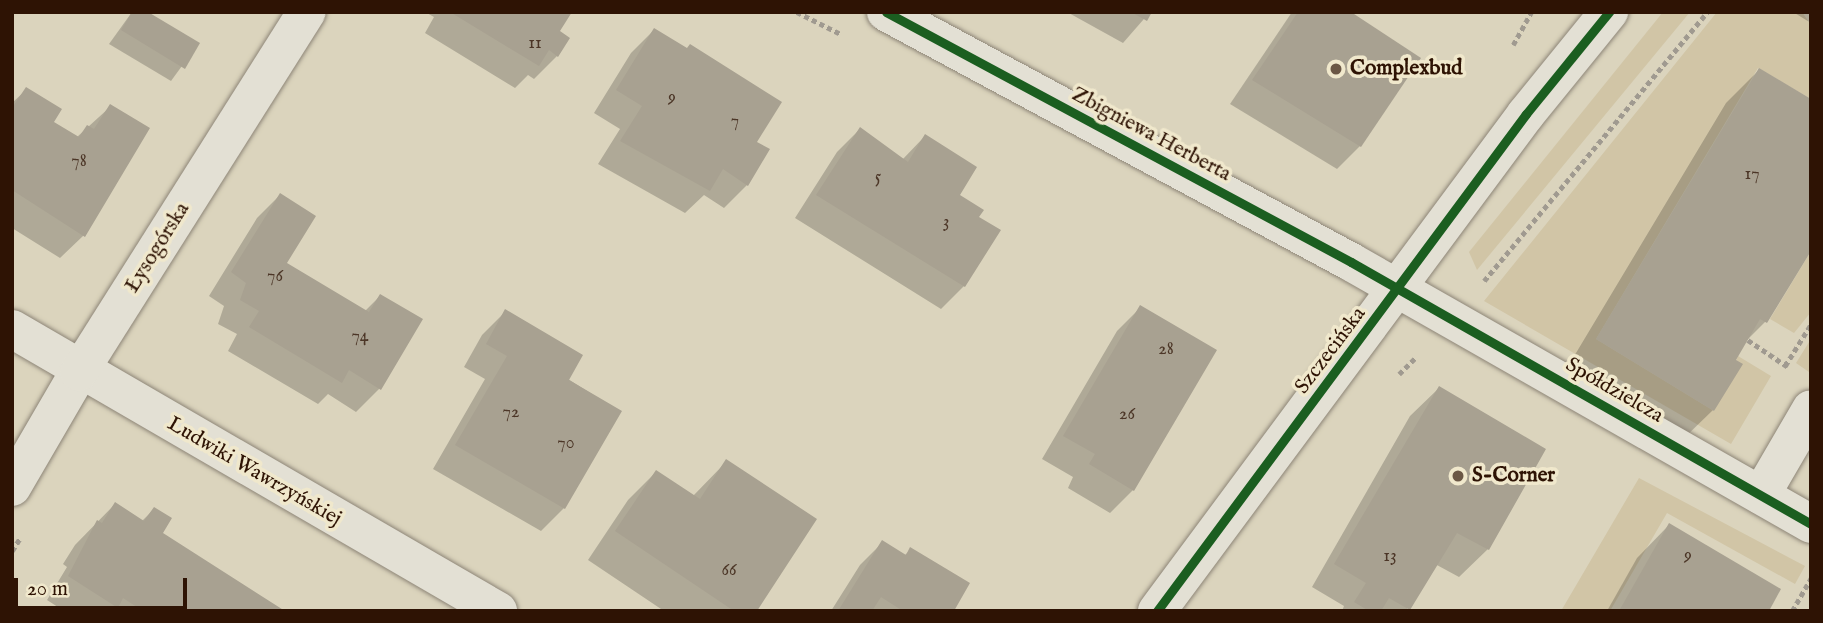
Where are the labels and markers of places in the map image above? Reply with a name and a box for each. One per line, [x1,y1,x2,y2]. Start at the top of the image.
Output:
place label: Complexbud [1350,56,1463,82]
marker: Complexbud [1328,61,1344,77]
place label: S-Corner [1472,463,1555,489]
marker: S-Corner [1450,468,1466,484]

